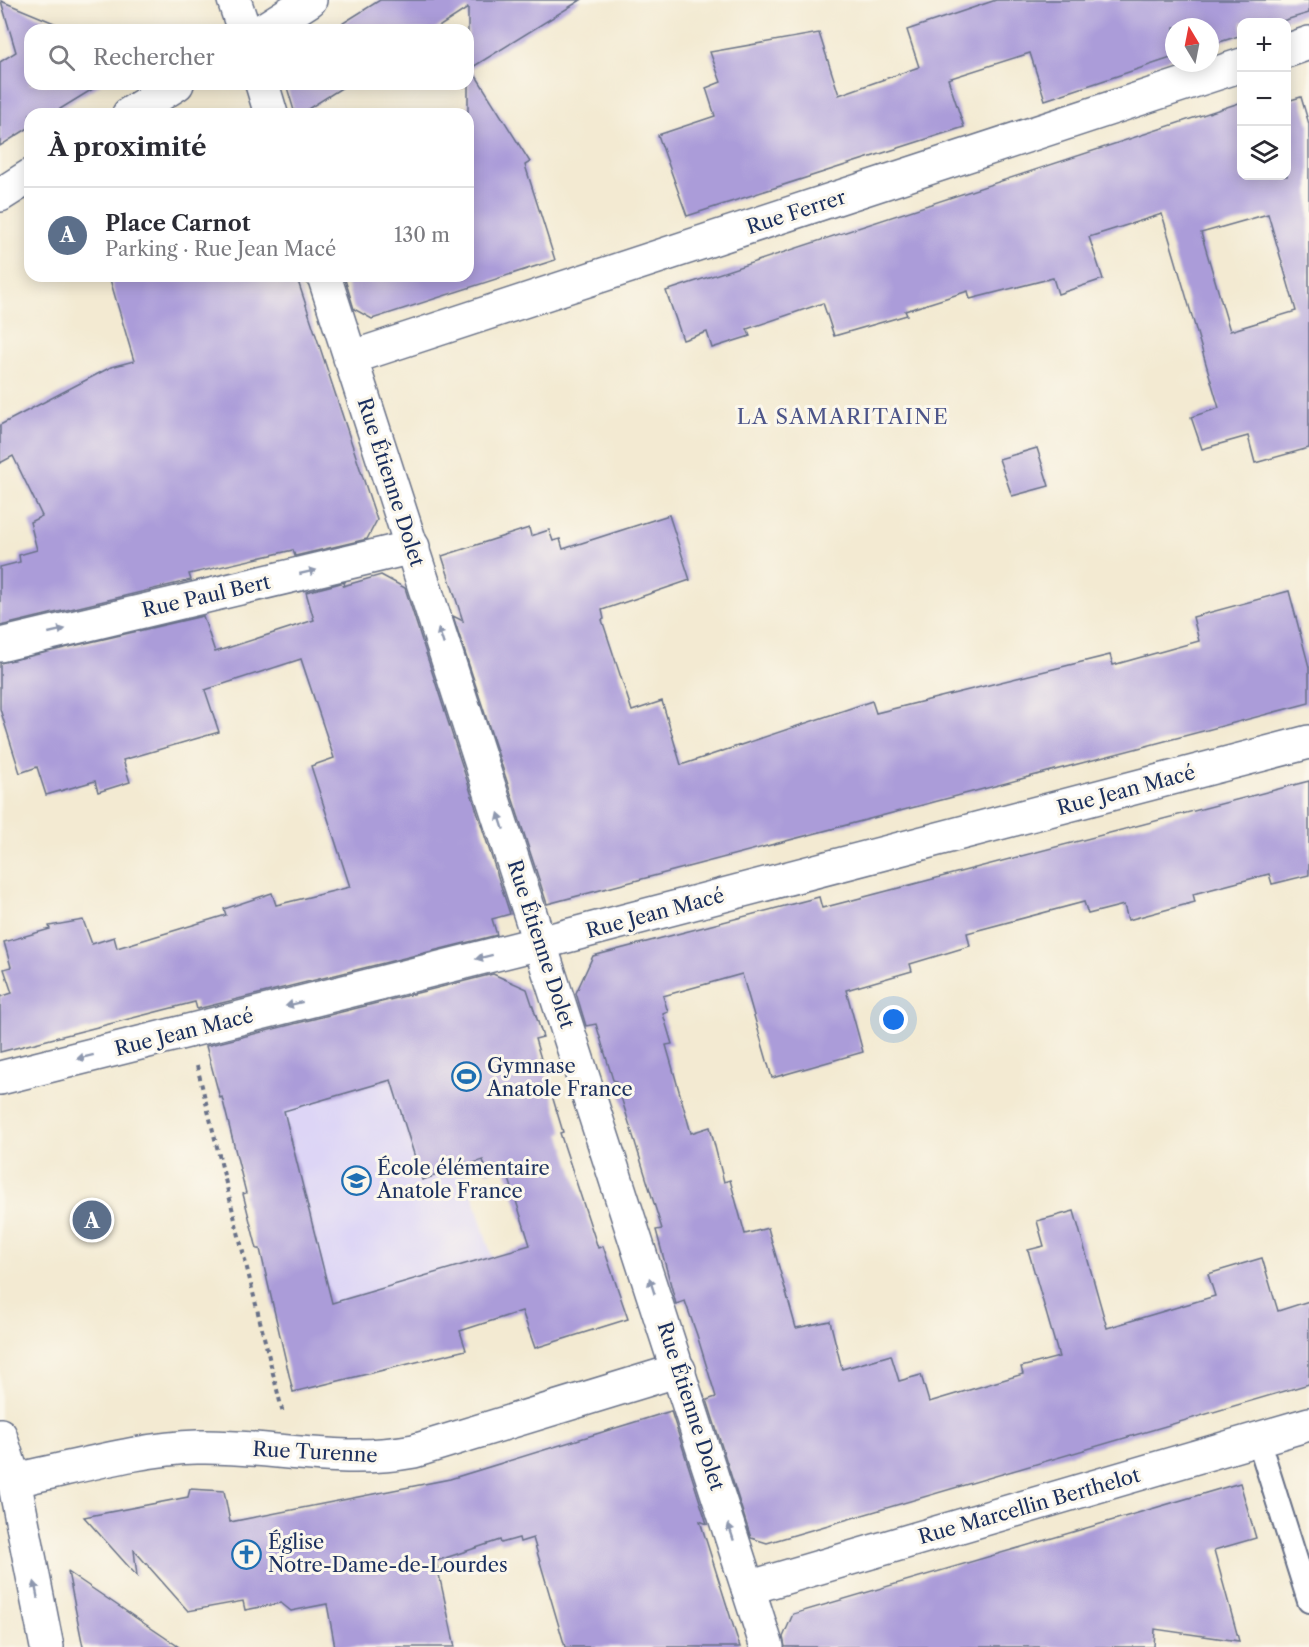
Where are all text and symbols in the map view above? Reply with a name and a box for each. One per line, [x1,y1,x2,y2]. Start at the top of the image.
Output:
north arrow [1165,18,1219,72]
map controls [1237,18,1291,180]
button: + [1237,18,1291,72]
search box [24,24,474,90]
icon: search [45,41,78,74]
text: Rechercher [93,44,215,71]
button: − [1237,72,1291,126]
button: layers [1237,126,1291,180]
text: À proximité [48,131,207,163]
street label: Rue Ferrer [743,184,849,239]
text: Place Carnot [105,210,250,237]
text: A [60,223,75,247]
text: 130 m [394,223,450,247]
text: Parking · Rue Jean Macé [105,237,336,261]
street label: Rue Étienne Dolet [352,394,431,569]
district label: LA SAMARITAINE [737,404,949,429]
one-way arrow [299,567,317,577]
street label: Rue Paul Bert [139,570,273,622]
one-way arrow [48,626,66,636]
one-way arrow [436,627,445,645]
street label: Rue Jean Macé [1054,760,1198,820]
one-way arrow [496,812,505,830]
street label: Rue Étienne Dolet [502,856,581,1031]
street label: Rue Jean Macé [583,883,727,943]
one-way arrow [474,953,493,963]
one-way arrow [285,1000,304,1010]
street label: Rue Jean Macé [112,1003,256,1061]
your location [879,1005,908,1034]
one-way arrow [76,1052,94,1062]
place label: Gymnase Anatole France [486,1054,633,1101]
sports icon: Gymnase Anatole France [450,1061,482,1093]
place label: École élémentaire Anatole France [376,1155,550,1203]
school or university icon: École élémentaire Anatole France [340,1164,372,1196]
pin: A [72,1198,112,1242]
one-way arrow [647,1277,656,1295]
street label: Rue Étienne Dolet [652,1318,731,1493]
street label: Rue Turenne [252,1437,378,1467]
street label: Rue Marcellin Berthelot [915,1463,1143,1549]
one-way arrow [725,1523,735,1541]
place label: Église Notre-Dame-de-Lourdes [268,1529,508,1577]
church icon: Église Notre-Dame-de-Lourdes [231,1538,263,1570]
one-way arrow [31,1580,40,1599]

